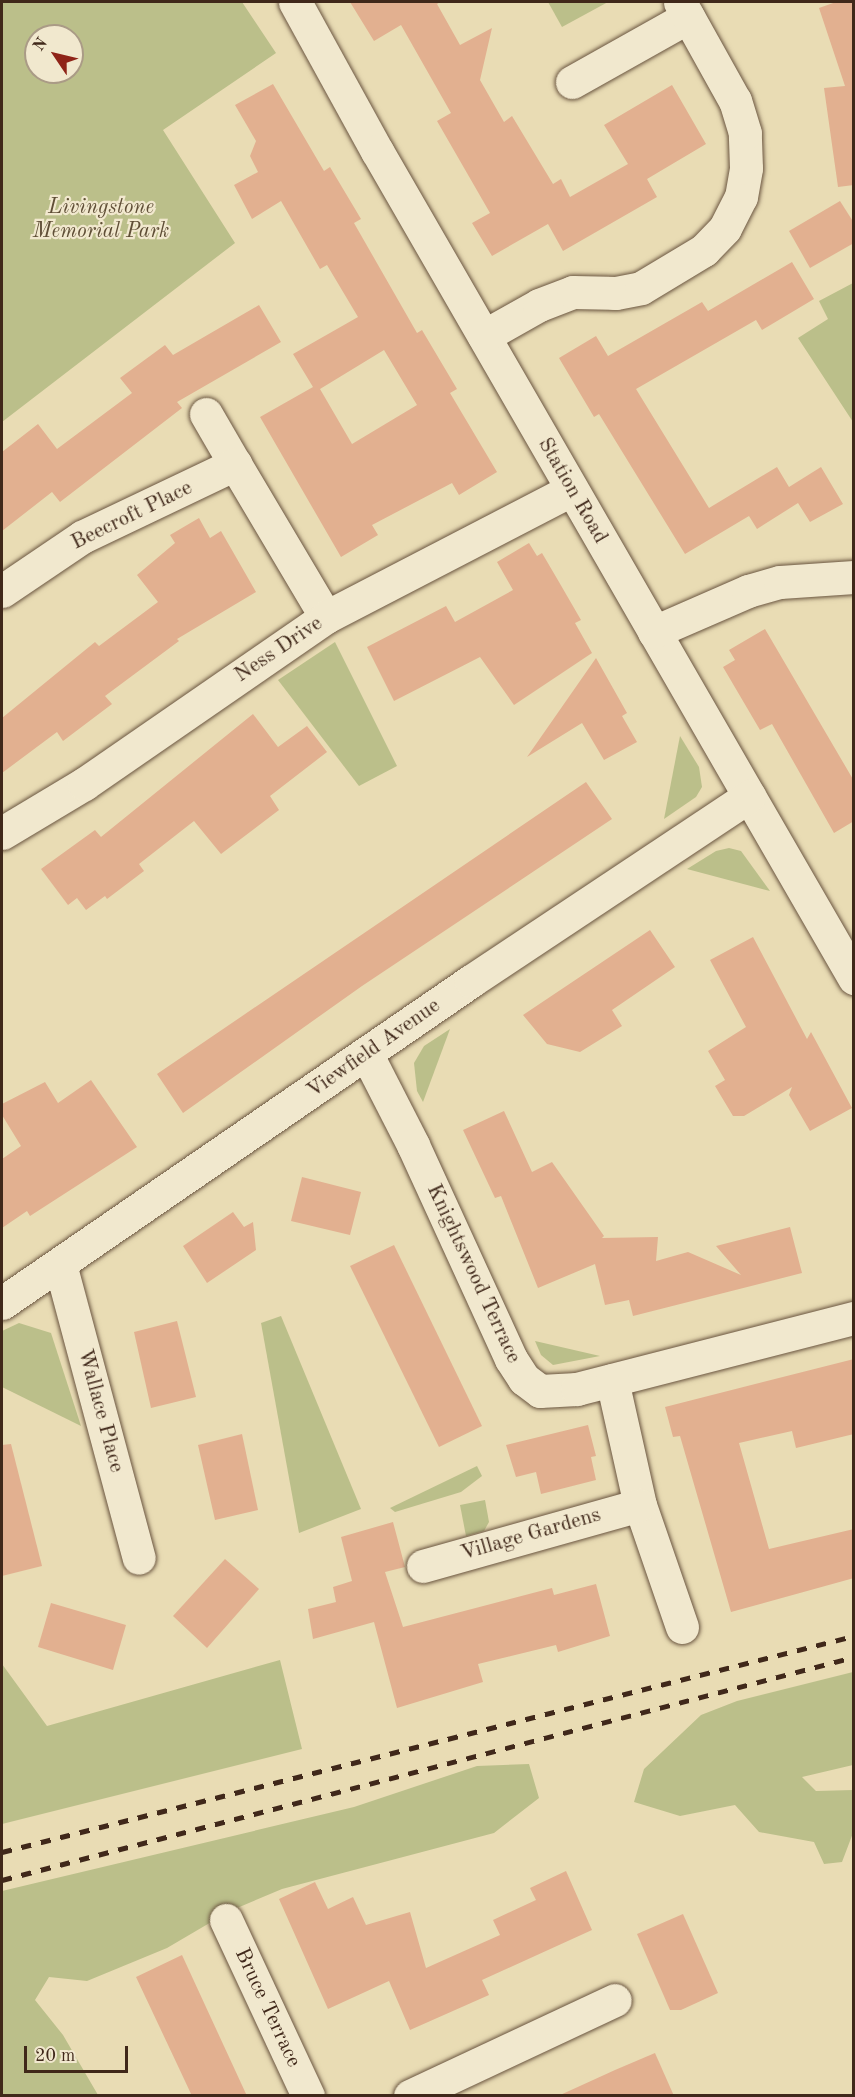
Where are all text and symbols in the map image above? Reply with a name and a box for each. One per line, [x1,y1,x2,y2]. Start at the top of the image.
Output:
north arrow [24,24,84,84]
text: N [31,35,51,54]
park label: Livingstone Memorial Park [33,195,169,245]
street label: Station Road [532,434,612,548]
street label: Beecroft Place [67,476,197,556]
street label: Ness Drive [230,611,328,689]
street label: Viewfield Avenue [303,994,445,1104]
street label: Knightswood Terrace [420,1180,526,1368]
street label: Wallace Place [71,1347,129,1475]
street label: Village Gardens [458,1503,604,1567]
street label: Bruce Terrace [228,1944,306,2072]
scale bar [27,2034,130,2072]
text: 20 m [35,2047,75,2065]

